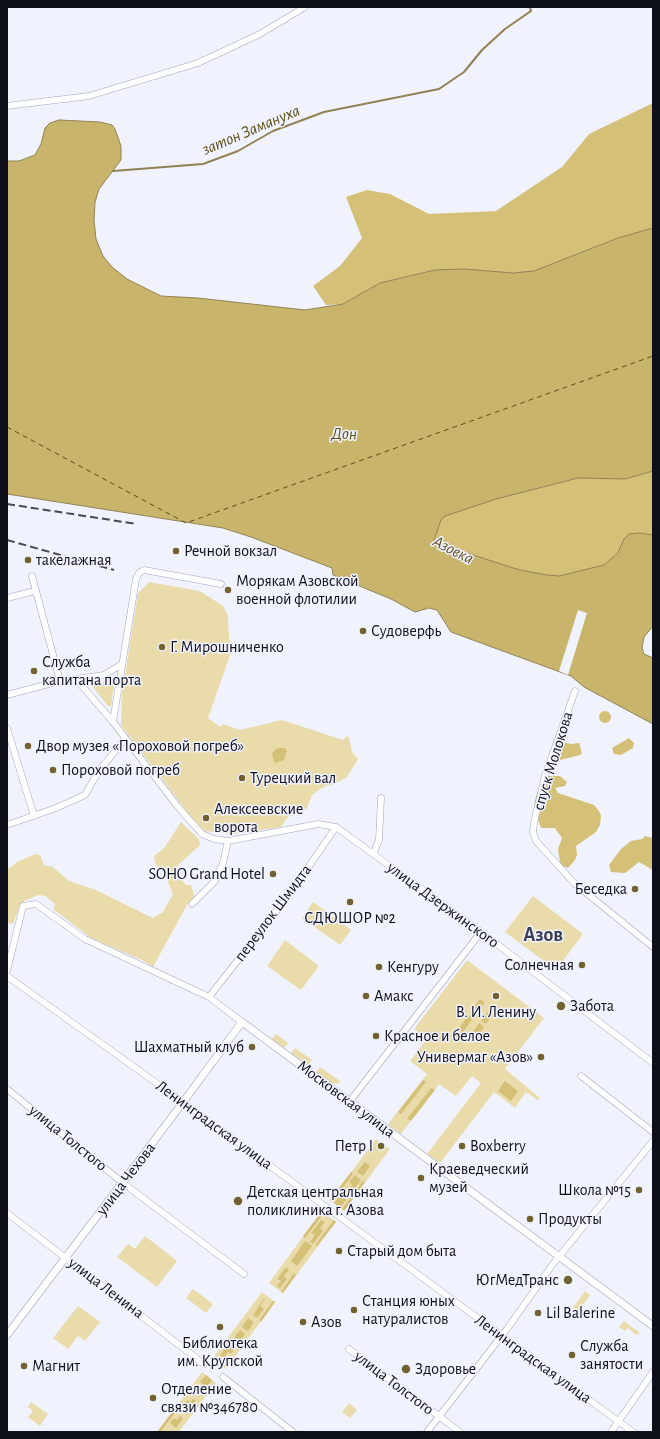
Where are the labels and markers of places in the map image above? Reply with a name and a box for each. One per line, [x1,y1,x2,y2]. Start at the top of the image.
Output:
place label: Речной вокзал [184,541,277,561]
marker: Речной вокзал [171,546,181,556]
place label: такелажная [36,550,112,570]
marker: такелажная [23,555,33,565]
place label: Морякам Азовской военной флотилии [236,571,358,609]
marker: Морякам Азовской военной флотилии [223,585,233,595]
place label: Судоверфь [371,621,441,641]
marker: Судоверфь [358,626,368,636]
place label: Г. Мирошниченко [170,637,284,657]
marker: Г. Мирошниченко [157,642,167,652]
place label: Служба капитана порта [42,652,141,690]
marker: Служба капитана порта [29,666,39,676]
place label: Двор музея «Пороховой погреб» [36,736,244,756]
marker: Двор музея «Пороховой погреб» [23,741,33,751]
place label: Пороховой погреб [61,760,180,780]
marker: Пороховой погреб [48,765,58,775]
place label: Турецкий вал [250,768,336,788]
marker: Турецкий вал [237,773,247,783]
place label: Алексеевские ворота [214,799,303,837]
marker: Алексеевские ворота [201,813,211,823]
place label: SOHO Grand Hotel [148,864,265,884]
marker: SOHO Grand Hotel [268,869,278,879]
place label: Беседка [574,879,627,899]
marker: Беседка [630,884,640,894]
marker: СДЮШОР №2 [345,897,355,907]
place label: СДЮШОР №2 [304,908,396,928]
place label: Солнечная [504,955,574,975]
place label: Кенгуру [387,957,439,977]
marker: Солнечная [577,960,587,970]
marker: Кенгуру [374,962,384,972]
place label: Амакс [374,986,414,1006]
marker: Амакс [361,991,371,1001]
marker: В. И. Ленину [491,991,501,1001]
place label: Забота [570,996,614,1016]
marker: Забота [555,1000,567,1012]
place label: В. И. Ленину [456,1002,536,1022]
place label: Красное и белое [384,1026,490,1046]
marker: Красное и белое [371,1031,381,1041]
place label: Шахматный клуб [134,1037,244,1057]
marker: Шахматный клуб [247,1042,257,1052]
place label: Универмаг «Азов» [417,1047,533,1067]
marker: Универмаг «Азов» [536,1052,546,1062]
place label: Петр I [335,1136,373,1156]
place label: Boxberry [470,1136,526,1156]
marker: Петр I [376,1141,386,1151]
marker: Boxberry [457,1141,467,1151]
place label: Краеведческий музей [429,1159,529,1197]
marker: Краеведческий музей [416,1173,426,1183]
place label: Школа №15 [558,1180,631,1200]
place label: Детская центральная поликлиника г. Азова [247,1182,384,1220]
marker: Школа №15 [634,1185,644,1195]
marker: Детская центральная поликлиника г. Азова [232,1195,244,1207]
place label: Продукты [538,1209,602,1229]
marker: Продукты [525,1214,535,1224]
place label: Старый дом быта [347,1241,456,1261]
marker: Старый дом быта [334,1246,344,1256]
place label: ЮгМедТранс [476,1270,559,1290]
marker: ЮгМедТранс [562,1274,574,1286]
place label: Станция юных натуралистов [362,1291,455,1329]
place label: Lil Balerine [546,1303,615,1323]
marker: Станция юных натуралистов [349,1305,359,1315]
marker: Lil Balerine [533,1308,543,1318]
place label: Азов [311,1312,342,1332]
marker: Азов [298,1317,308,1327]
marker: Библиотека им. Крупской [215,1322,225,1332]
place label: Библиотека им. Крупской [177,1333,263,1371]
place label: Служба занятости [580,1336,643,1374]
marker: Служба занятости [567,1350,577,1360]
place label: Магнит [32,1356,80,1376]
place label: Здоровье [415,1359,476,1379]
marker: Магнит [19,1361,29,1371]
marker: Здоровье [400,1363,412,1375]
place label: Отделение связи №346780 [161,1379,258,1417]
marker: Отделение связи №346780 [148,1393,158,1403]

